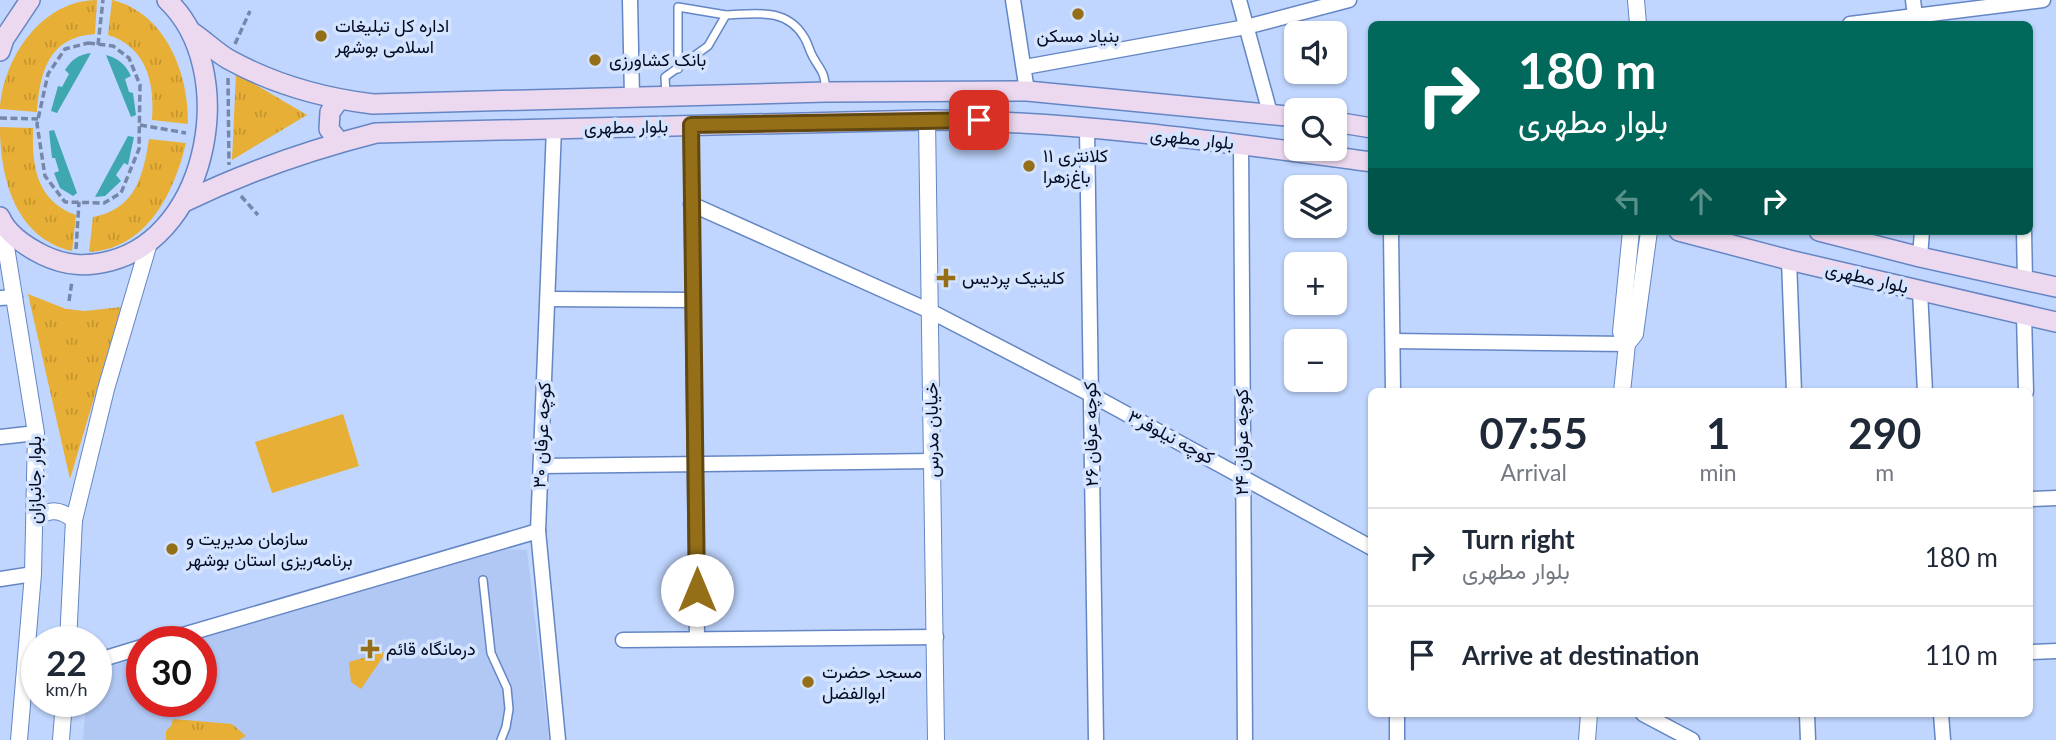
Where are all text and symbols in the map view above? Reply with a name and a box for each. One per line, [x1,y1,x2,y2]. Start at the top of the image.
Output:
marker: بنیاد مسکن [1070,6,1086,22]
place label: اداره کل تبلیغات اسلامی بوشهر [334,14,449,58]
map controls [1284,21,1347,392]
button: sound [1284,21,1347,84]
place label: بنیاد مسکن [1037,24,1119,47]
marker: اداره کل تبلیغات اسلامی بوشهر [313,28,329,44]
text: 180 m [1518,41,1656,99]
place label: بانک کشاورزی [609,48,706,71]
icon: right [1403,49,1494,140]
marker: بانک کشاورزی [587,52,603,68]
pin [949,90,1009,150]
button: search [1284,98,1347,161]
icon: arrive [960,101,998,139]
text: بلوار مطهری [1518,101,1668,140]
street label: بلوار مطهری [584,114,668,139]
street label: بلوار مطهری [1149,123,1235,154]
place label: کلانتری ۱۱ باغ‌زهرا [1043,144,1108,189]
marker: کلانتری ۱۱ باغ‌زهرا [1021,158,1037,174]
button: layers [1284,175,1347,238]
icon: left [1609,182,1647,220]
icon: ahead [1682,182,1720,220]
icon: right [1755,182,1793,220]
button: + [1284,252,1347,315]
street label: بلوار مطهری [1823,257,1911,298]
place label: کلینیک پردیس [962,266,1065,290]
marker: کلینیک پردیس [936,268,956,288]
button: − [1284,329,1347,392]
street label: کوچه عرفان ۳۰ [527,381,557,489]
street label: کوچه عرفان ۲۶ [1078,381,1104,487]
street label: خیابان مدرس [919,382,944,478]
street label: کوچه عرفان ۲۴ [1230,389,1254,495]
street label: کوچه نیلوفر۳ [1124,404,1218,470]
text: 07:55 [1480,408,1588,458]
text: 1 [1706,408,1730,458]
text: 290 [1848,408,1921,458]
street label: بلوار جانبازان [23,436,46,524]
text: Arrival [1501,458,1567,486]
text: min [1699,458,1737,486]
text: m [1875,458,1894,486]
text: Turn right [1462,523,1575,555]
place label: سازمان مدیریت و برنامه‌ریزی استان بوشهر [185,527,353,571]
icon: right [1403,538,1441,576]
marker: سازمان مدیریت و برنامه‌ریزی استان بوشهر [164,541,180,557]
text: 180 m [1925,541,1998,573]
position arrow [660,553,734,627]
text: بلوار مطهری [1462,556,1570,584]
speed limit sign: 30 [126,626,217,717]
icon: arrive [1403,636,1441,674]
place label: درمانگاه قائم [386,637,476,661]
marker: درمانگاه قائم [360,639,380,659]
text: Arrive at destination [1462,639,1699,671]
text: 110 m [1925,639,1998,671]
text: 22 [46,641,87,683]
place label: مسجد حضرت ابوالفضل [822,660,922,704]
marker: مسجد حضرت ابوالفضل [800,674,816,690]
text: km/h [45,678,88,700]

